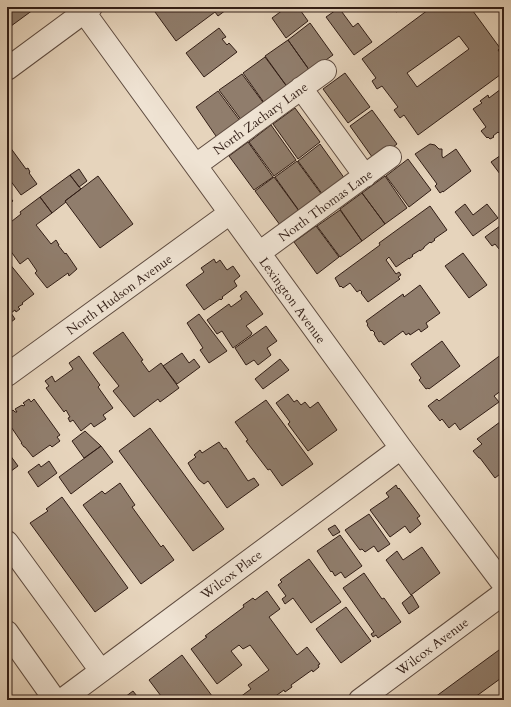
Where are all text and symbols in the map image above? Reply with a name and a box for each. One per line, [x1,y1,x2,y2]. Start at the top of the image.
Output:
street label: North Zachary Lane [210,78,312,159]
street label: North Thomas Lane [275,165,376,246]
street label: North Hudson Avenue [63,250,176,339]
street label: Lexington Avenue [255,254,330,348]
street label: Wilcox Place [196,546,266,604]
street label: Wilcox Avenue [392,614,473,681]

